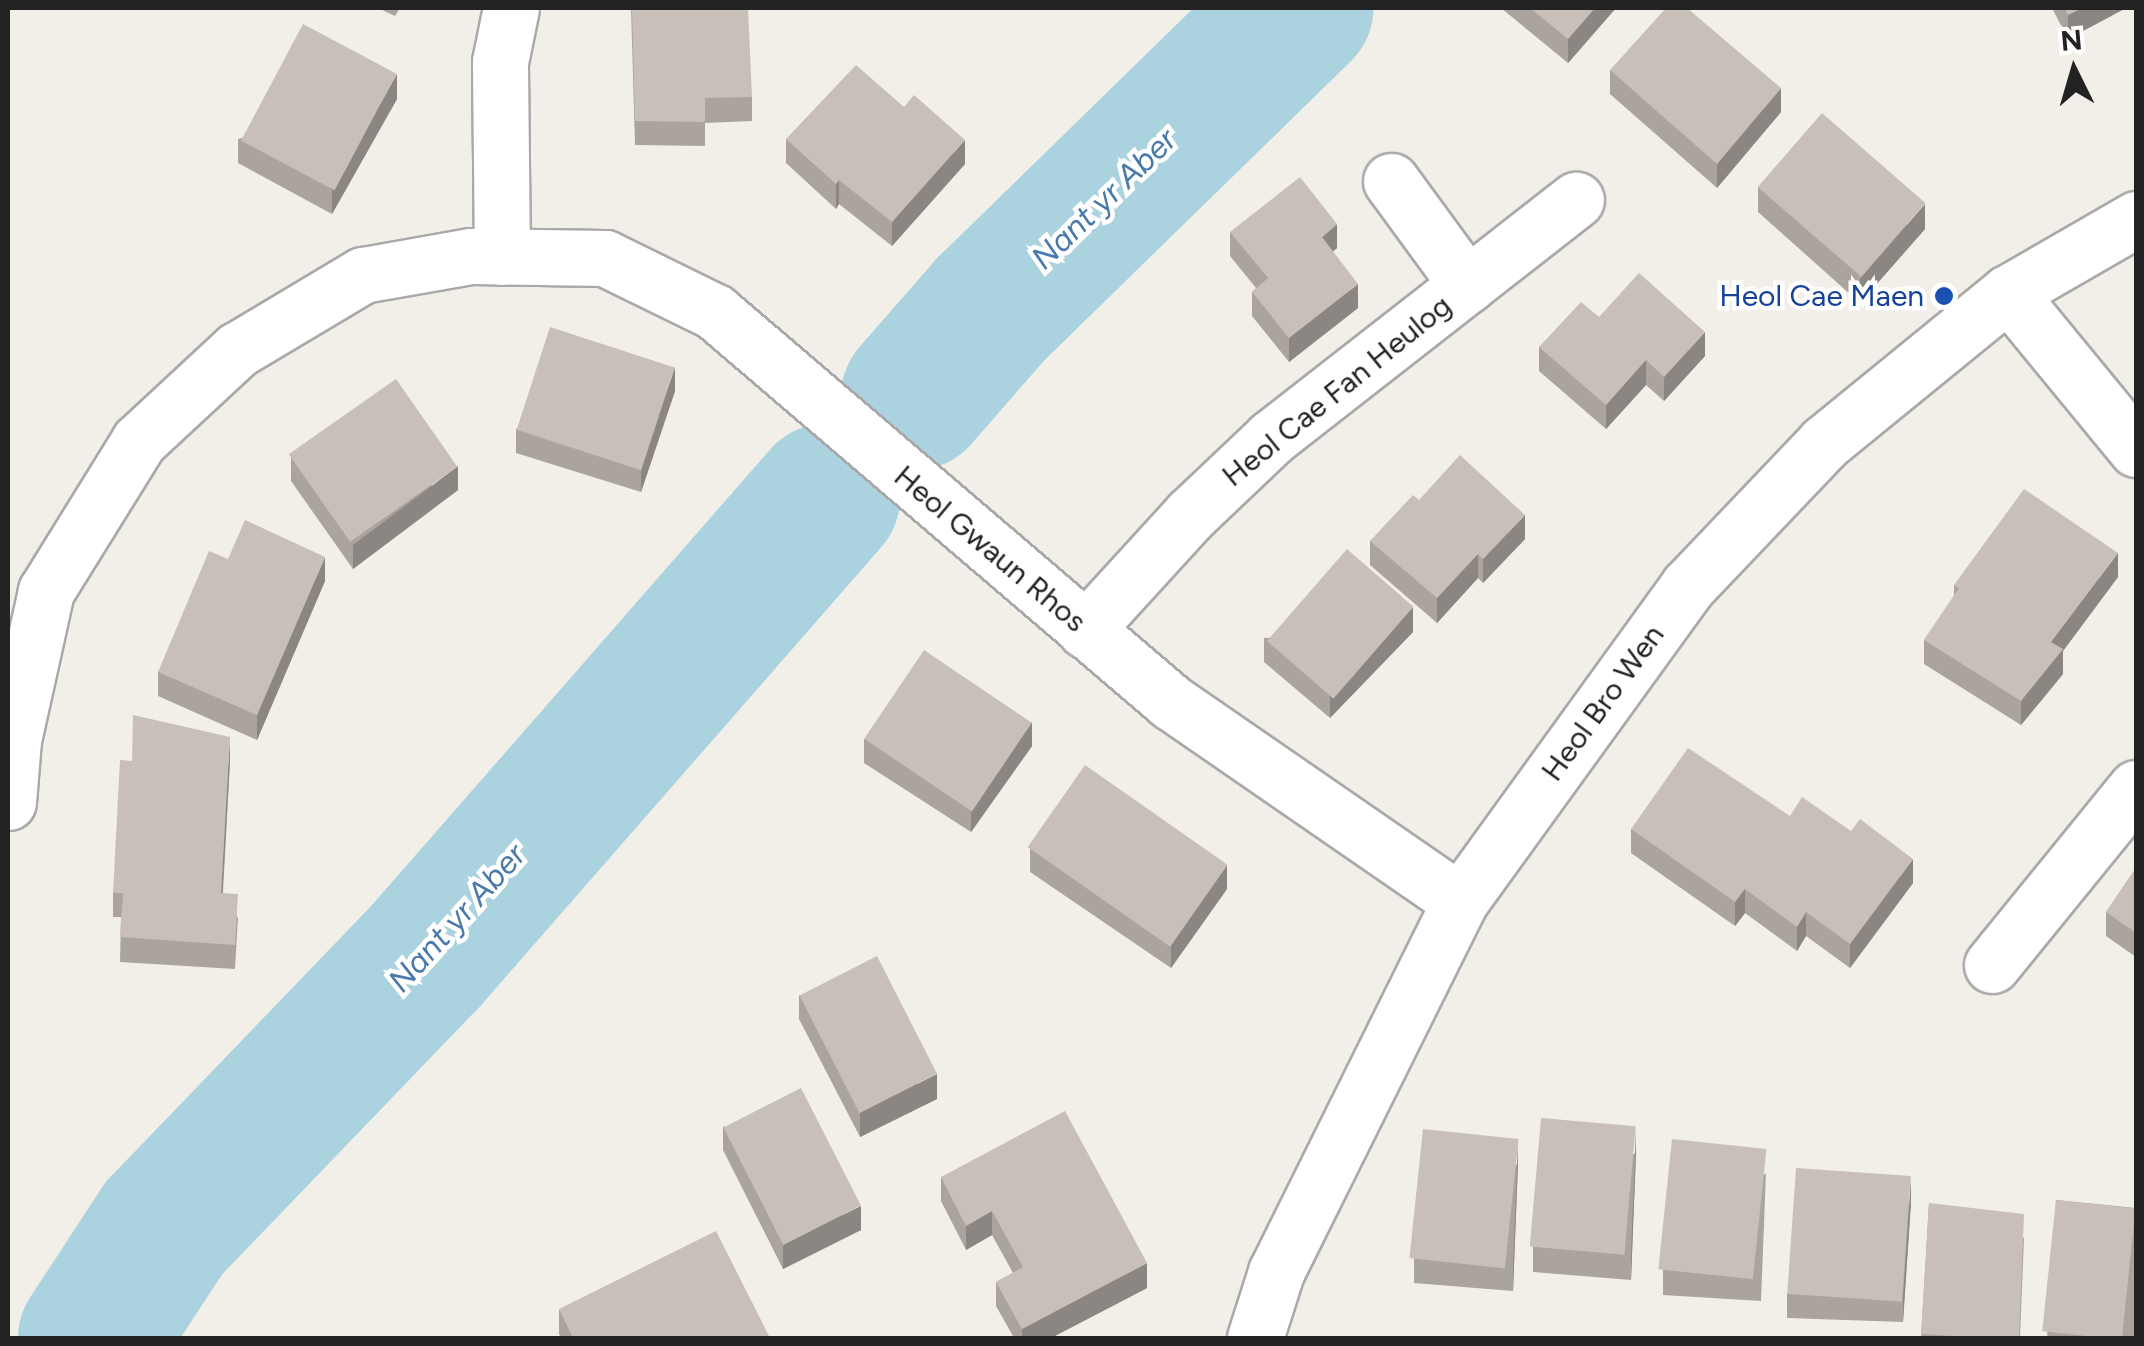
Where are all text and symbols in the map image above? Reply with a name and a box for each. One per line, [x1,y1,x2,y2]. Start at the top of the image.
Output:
north arrow [2024,20,2124,120]
text: N [2059,22,2084,58]
water label: Nant yr Aber [1024,120,1184,278]
place label: Heol Cae Maen [1719,278,1924,314]
marker: Heol Cae Maen [1933,285,1955,307]
street label: Heol Cae Fan Heulog [1215,288,1459,494]
street label: Heol Gwaun Rhos [887,458,1093,640]
street label: Heol Bro Wen [1534,618,1672,788]
water label: Nant yr Aber [380,836,534,1000]

